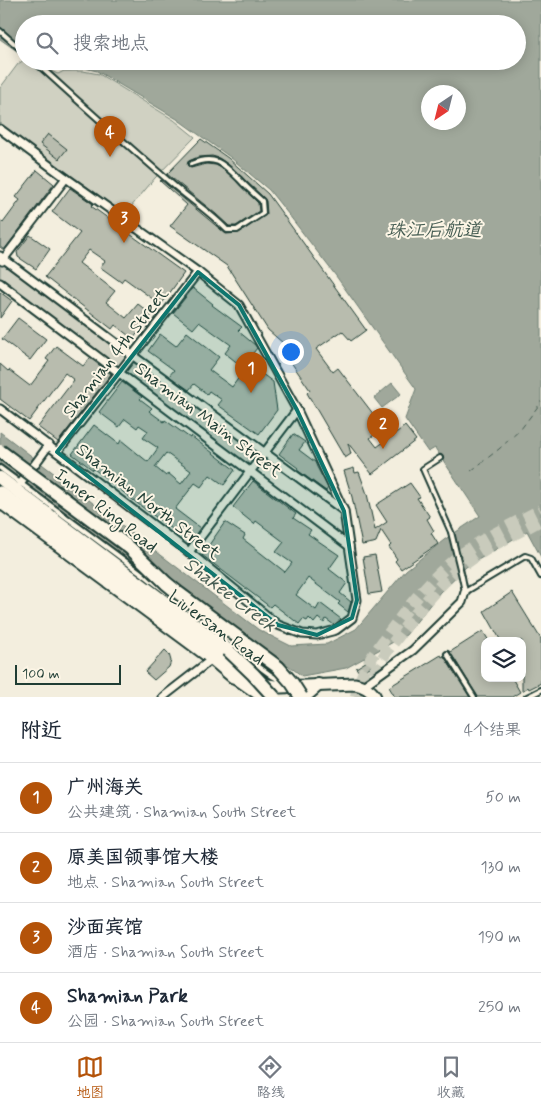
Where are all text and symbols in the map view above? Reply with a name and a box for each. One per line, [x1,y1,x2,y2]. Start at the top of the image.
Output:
search box [15,15,526,70]
icon: search [33,29,61,57]
text: 搜索地点 [73,31,149,56]
north arrow [421,85,466,130]
pin: 4 [94,116,126,157]
pin: 3 [108,202,140,243]
water label: 珠江后航道 [386,218,483,243]
street label: Shamian 4th Street [57,283,175,423]
your location [278,339,304,365]
pin: 1 [235,352,267,393]
street label: Shamian Main Street [130,357,287,483]
pin: 2 [367,408,399,449]
street label: Shamian North Street [71,438,225,566]
street label: Inner Ring Road [49,463,162,560]
water label: Shakee Creek [179,552,282,638]
street label: Liu'ersan Road [163,585,269,671]
map controls [481,637,526,682]
button: layers [481,637,526,682]
scale bar [15,662,121,685]
text: 100 m [22,665,60,683]
text: 附近 [20,717,62,745]
text: 4个结果 [464,720,521,741]
text: 广州海关 [67,775,143,800]
text: 1 [32,787,40,808]
text: 50 m [485,787,521,808]
text: 公共建筑 · Shamian South Street [67,802,296,823]
text: 原美国领事馆大楼 [67,845,219,870]
text: 2 [32,857,40,878]
text: 130 m [480,857,521,878]
text: 地点 · Shamian South Street [67,872,264,893]
text: 沙面宾馆 [67,915,143,940]
text: 3 [32,927,40,948]
text: 190 m [478,927,521,948]
text: 酒店 · Shamian South Street [67,942,264,963]
text: Shamian Park [67,984,188,1009]
text: 4 [31,997,41,1018]
text: 250 m [478,997,521,1018]
text: 公园 · Shamian South Street [67,1011,264,1032]
tab: 地图 [76,1053,104,1102]
tab: 路线 [256,1053,284,1102]
tab: 收藏 [437,1053,465,1102]

